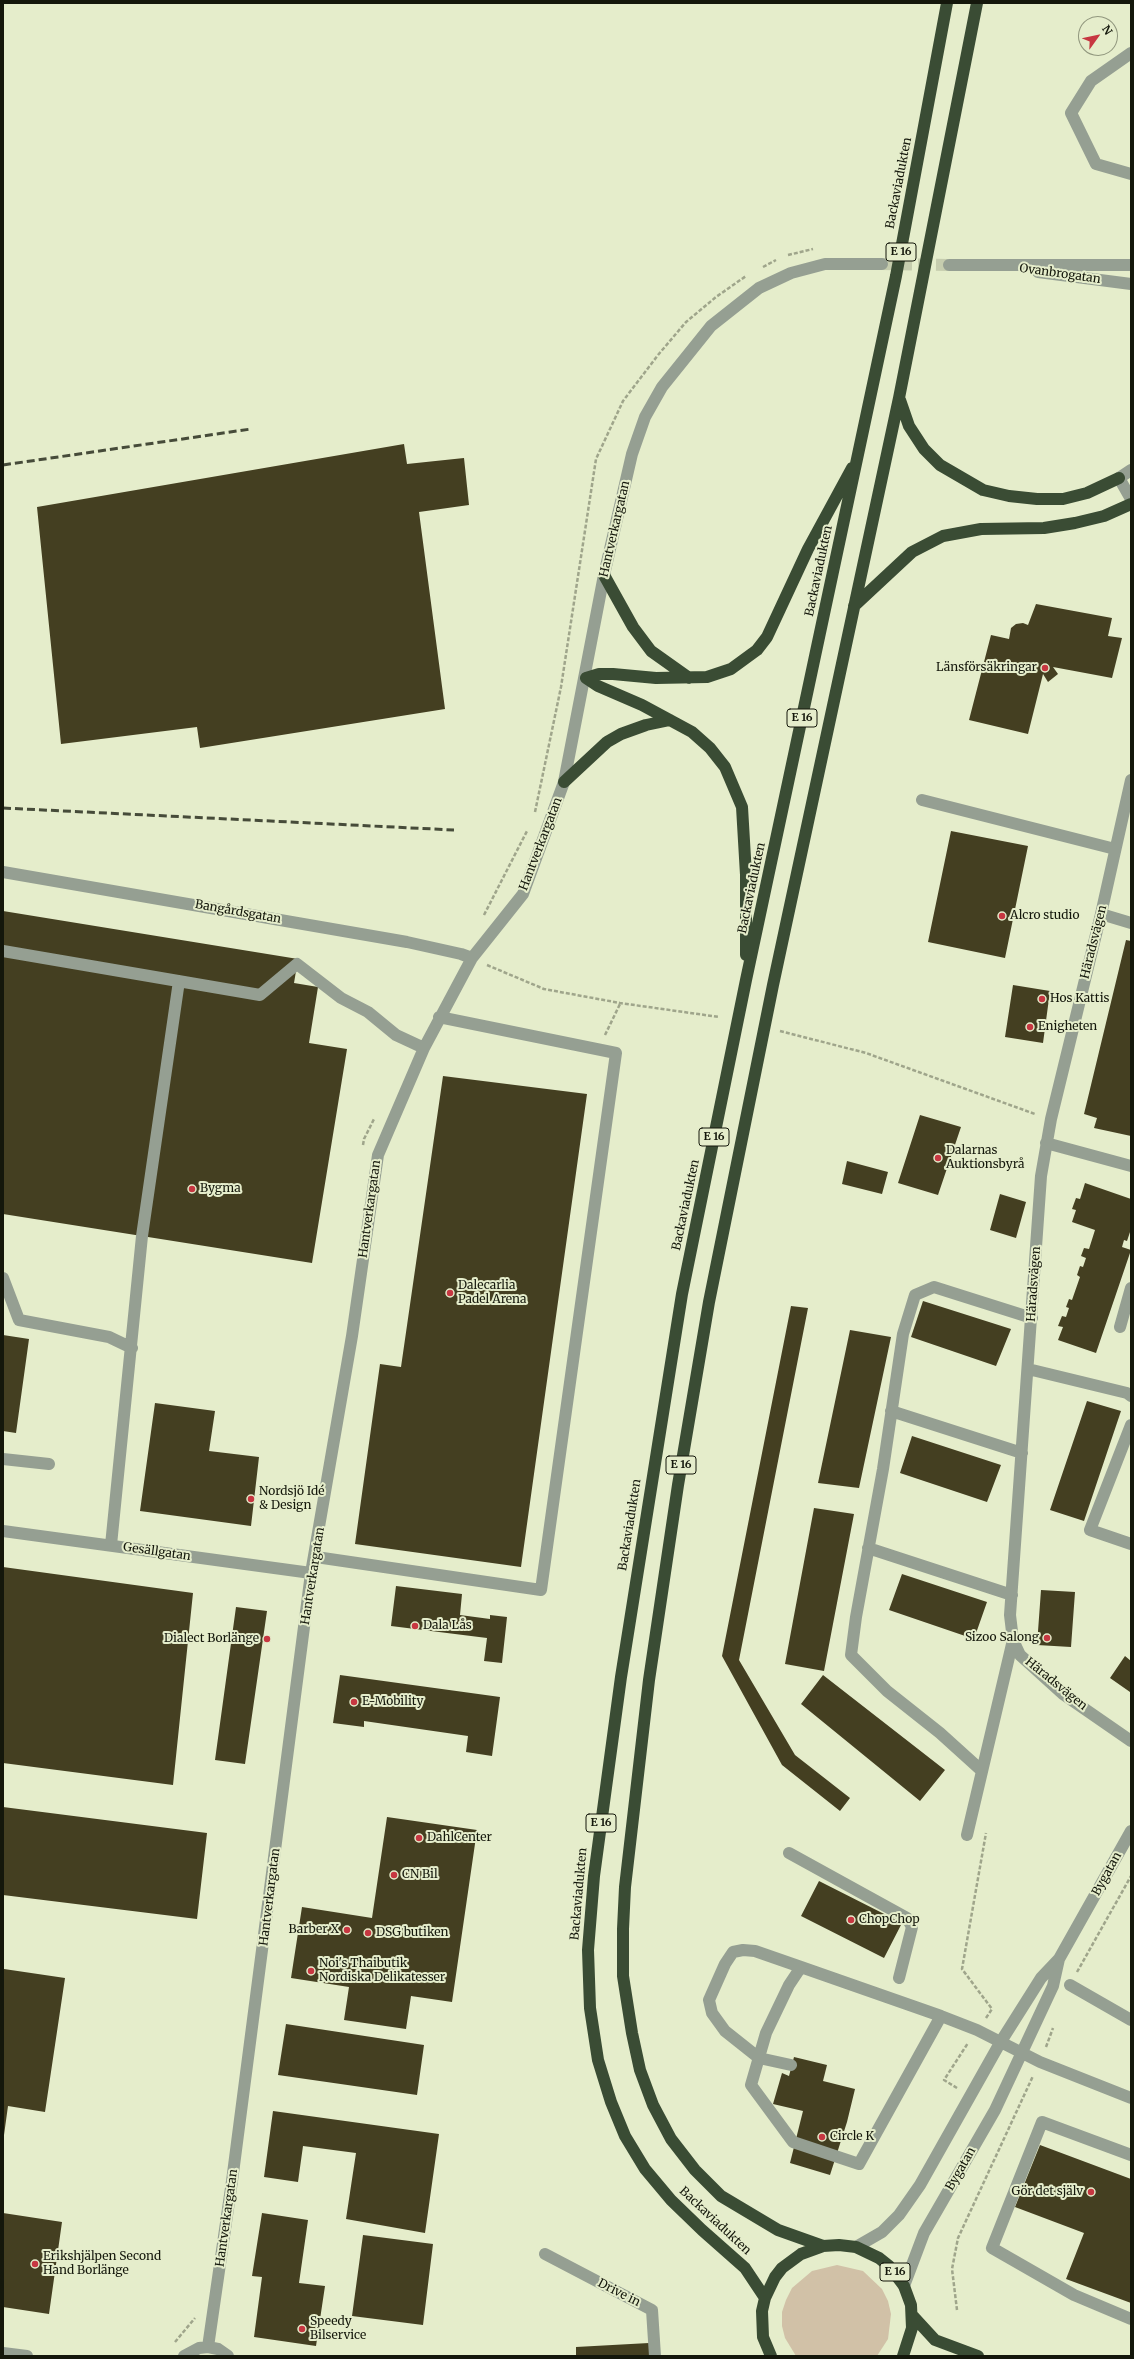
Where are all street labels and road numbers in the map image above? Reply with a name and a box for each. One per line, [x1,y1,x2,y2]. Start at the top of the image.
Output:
street label: Backaviadukten [883,136,915,230]
road number: E 16 [886,243,916,261]
street label: Ovanbrogatan [1018,261,1102,287]
street label: Hantverkargatan [597,479,633,579]
street label: Backaviadukten [802,524,836,618]
road number: E 16 [787,709,817,727]
street label: Hantverkargatan [517,795,565,893]
street label: Backaviadukten [735,841,769,935]
street label: Bangårdsgatan [194,897,282,927]
street label: Häradsvägen [1078,904,1110,980]
road number: E 16 [699,1128,729,1146]
street label: Backaviadukten [669,1158,703,1252]
street label: Hantverkargatan [356,1159,384,1259]
street label: Häradsvägen [1024,1246,1044,1322]
road number: E 16 [666,1456,696,1474]
street label: Backaviadukten [616,1478,644,1572]
street label: Hantverkargatan [298,1526,328,1626]
street label: Gesällgatan [122,1540,192,1564]
street label: Häradsvägen [1022,1655,1090,1713]
road number: E 16 [586,1814,616,1832]
street label: Hantverkargatan [257,1847,283,1947]
street label: Backaviadukten [568,1847,590,1941]
street label: Bygatan [1089,1850,1125,1898]
street label: Bygatan [943,2145,979,2193]
street label: Hantverkargatan [213,2168,241,2268]
street label: Backaviadukten [676,2184,754,2258]
road number: E 16 [880,2263,910,2281]
street label: Drive in [595,2276,643,2310]

